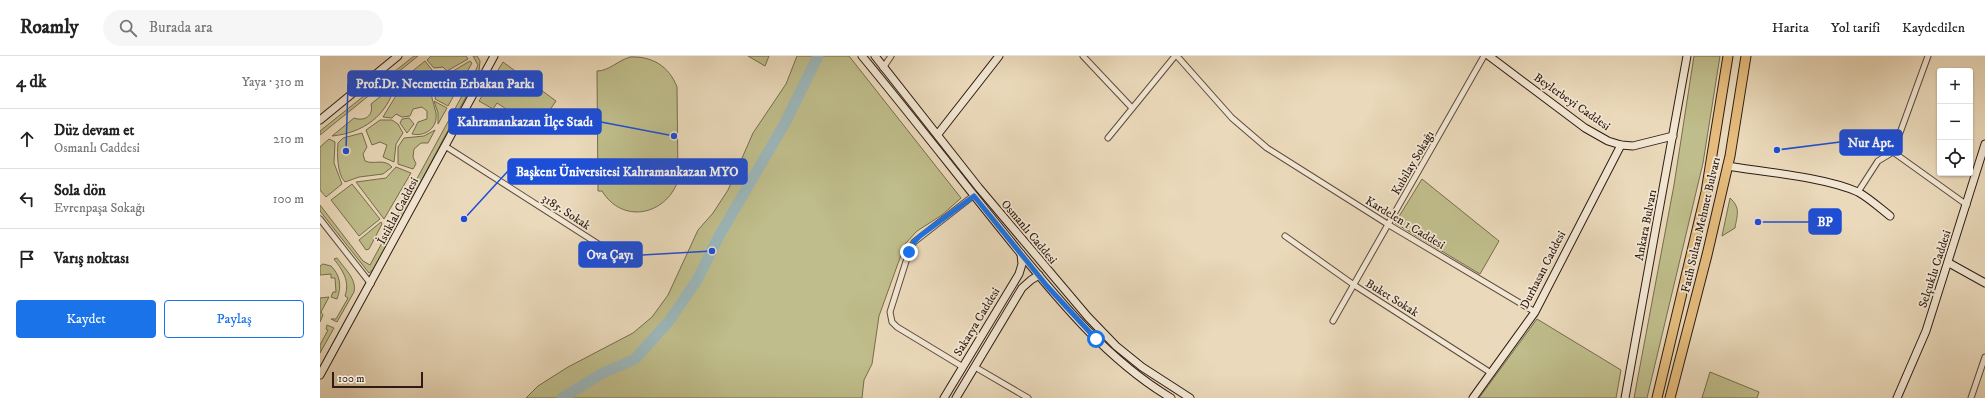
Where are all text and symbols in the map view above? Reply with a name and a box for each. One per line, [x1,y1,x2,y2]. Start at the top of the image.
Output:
search box [103,10,383,46]
text: Roamly [20,16,79,39]
icon: search [117,17,139,39]
text: Burada ara [149,18,213,37]
text: Harita [1772,19,1809,37]
text: Yol tarifi [1831,19,1880,37]
text: Kaydedilen [1902,19,1965,37]
map controls [1937,68,1973,176]
button: + [1937,68,1973,104]
street label: Beylerbeyi Caddesi [1531,70,1613,134]
text: 4 dk [16,71,46,93]
callout: Prof.Dr. Necmettin Erbakan Parkı [348,71,542,96]
text: Yaya · 310 m [242,74,304,90]
text: Prof.Dr. Necmettin Erbakan Parkı [356,76,535,92]
button: − [1937,104,1973,140]
callout: Kahramankazan İlçe Stadı [449,109,601,134]
text: Kahramankazan İlçe Stadı [457,113,594,131]
text: Düz devam et [54,121,134,140]
icon: ahead [16,128,38,150]
street label: Kubilay Sokağı [1389,128,1437,198]
callout: Nur Apt. [1840,130,1902,155]
text: 210 m [273,131,304,147]
text: Nur Apt. [1848,135,1894,152]
text: Osmanlı Caddesi [54,140,140,156]
button: locate [1937,140,1973,176]
street label: Fatih Sultan Mehmet Bulvarı [1678,156,1724,294]
callout: Başkent Üniversitesi Kahramankazan MYO [508,159,747,184]
text: Başkent Üniversitesi Kahramankazan MYO [516,163,738,181]
street label: İstiklal Caddesi [374,175,422,247]
text: Sola dön [54,181,106,200]
icon: left [16,188,38,210]
street label: Ankara Bulvarı [1632,188,1660,262]
text: 100 m [273,191,304,207]
street label: 3185. Sokak [539,191,593,233]
street label: Kardelen 1 Caddesi [1362,193,1448,253]
street label: Osmanlı Caddesi [998,197,1060,267]
text: Evrenpaşa Sokağı [54,200,145,216]
callout: BP [1809,209,1841,234]
text: BP [1817,214,1833,230]
street label: Durhasan Caddesi [1517,228,1569,312]
street label: Selçuklu Caddesi [1915,228,1955,310]
callout: Ova Çayı [579,242,642,267]
route end [900,243,918,261]
text: Ova Çayı [587,247,634,264]
icon: arrive [16,248,38,270]
text: Varış noktası [54,249,129,268]
street label: Buket Sokak [1363,276,1421,320]
street label: Sakarya Caddesi [951,285,1003,359]
button: Kaydet [16,300,156,338]
button: Paylaş [164,300,304,338]
route start [1087,330,1105,348]
scale bar [332,370,423,389]
text: 100 m [338,372,364,386]

